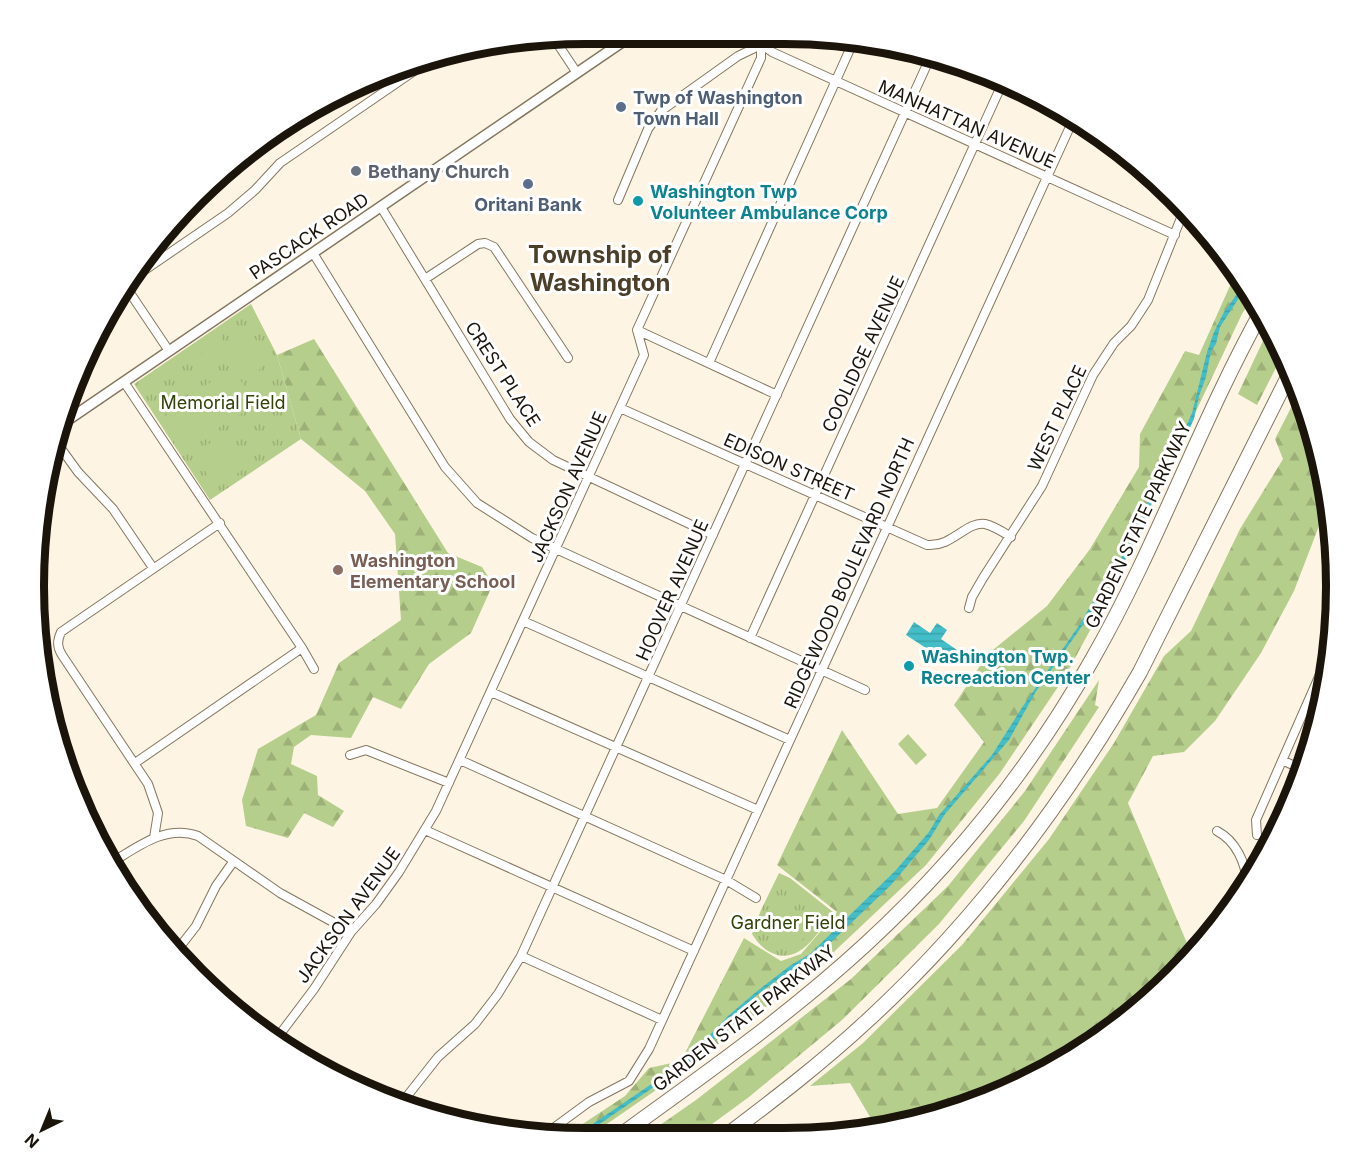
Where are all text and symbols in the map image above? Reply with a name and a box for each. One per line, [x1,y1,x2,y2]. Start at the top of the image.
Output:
street label: MANHATTAN AVENUE [875,75,1059,173]
place label: Twp of Washington Town Hall [633,87,803,129]
marker: Twp of Washington Town Hall [614,100,628,114]
place label: Bethany Church [368,161,509,182]
marker: Bethany Church [349,164,363,178]
marker: Oritani Bank [521,177,535,191]
place label: Washington Twp Volunteer Ambulance Corp [650,181,888,223]
street label: PASCACK ROAD [245,188,373,284]
place label: Oritani Bank [474,194,582,215]
marker: Washington Twp Volunteer Ambulance Corp [631,194,645,208]
district label: Township of Washington [528,240,672,297]
street label: COOLIDGE AVENUE [818,272,908,436]
street label: CREST PLACE [461,317,545,431]
street label: WEST PLACE [1023,362,1091,474]
park label: Memorial Field [160,392,286,413]
street label: JACKSON AVENUE [525,408,611,566]
street label: GARDEN STATE PARKWAY [1081,418,1195,632]
street label: EDISON STREET [721,429,857,505]
street label: RIDGEWOOD BOULEVARD NORTH [780,434,918,712]
street label: HOOVER AVENUE [631,516,713,664]
place label: Washington Elementary School [350,550,515,592]
marker: Washington Elementary School [331,563,345,577]
place label: Washington Twp. Recreaction Center [921,646,1090,688]
marker: Washington Twp. Recreaction Center [902,659,916,673]
street label: JACKSON AVENUE [292,843,404,987]
park label: Gardner Field [731,912,845,933]
street label: GARDEN STATE PARKWAY [649,940,839,1096]
north arrow [12,1100,72,1160]
text: N [20,1129,43,1152]

